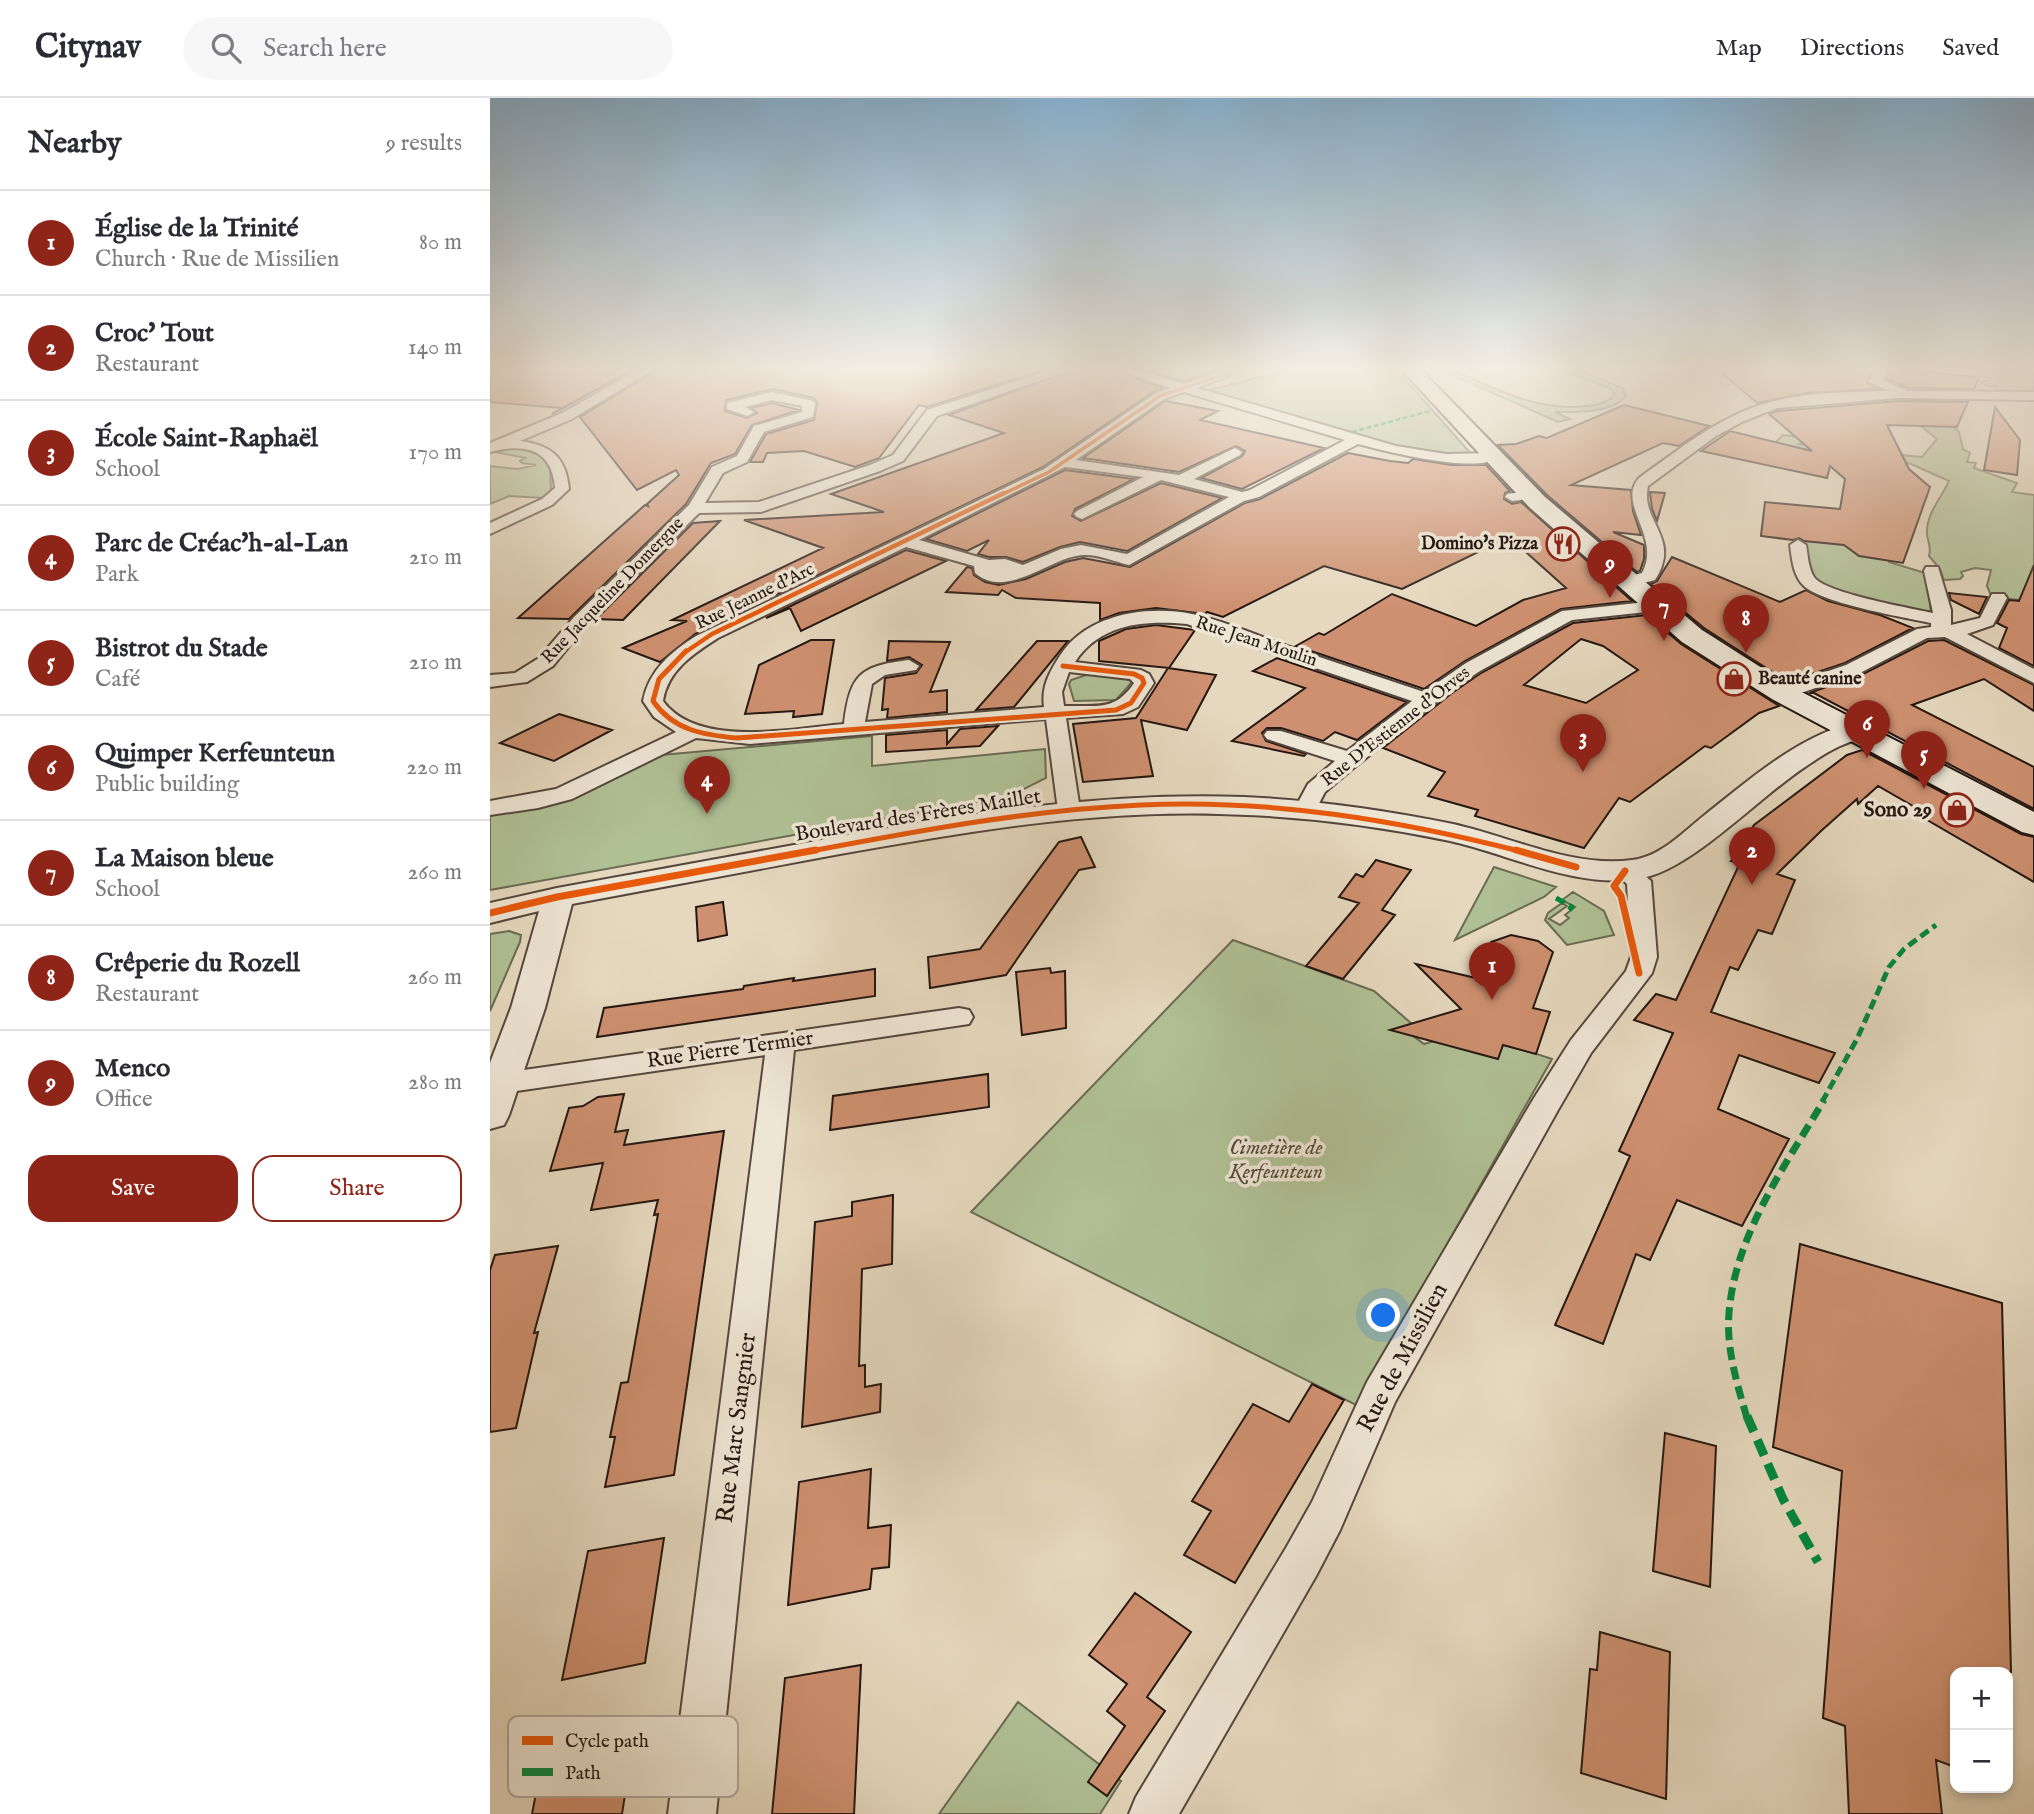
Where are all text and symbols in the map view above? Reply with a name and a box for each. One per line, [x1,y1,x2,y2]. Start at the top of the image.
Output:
search box [183,17,673,80]
text: Citynav [35,27,141,69]
icon: search [207,29,245,67]
text: Search here [263,32,387,65]
text: Map [1716,33,1762,64]
text: Directions [1800,33,1904,64]
text: Saved [1942,33,1999,64]
text: Nearby [28,125,121,163]
text: 9 results [386,129,462,158]
text: Église de la Trinité [95,212,299,245]
text: 1 [47,228,55,257]
text: 80 m [419,228,462,257]
text: Church · Rue de Missilien [95,245,339,274]
text: Croc' Tout [95,317,214,350]
text: 2 [46,333,56,362]
text: 140 m [408,333,462,362]
text: Restaurant [95,350,199,379]
text: École Saint-Raphaël [95,422,318,455]
text: 3 [47,438,55,467]
text: 170 m [409,438,462,467]
text: School [95,455,160,484]
street label: Rue Jacqueline Domergue [537,513,689,669]
restaurant icon: Domino's Pizza [1544,525,1582,563]
text: Parc de Créac'h-al-Lan [95,527,348,560]
place label: Domino's Pizza [1421,533,1539,556]
pin: 9 [1587,540,1633,598]
text: 4 [45,543,57,572]
text: 210 m [409,543,462,572]
street label: Rue Jeanne d'Arc [692,558,819,636]
text: Park [95,560,139,589]
pin: 7 [1641,583,1687,641]
pin: 8 [1723,595,1769,653]
street label: Rue Jean Moulin [1192,611,1320,673]
text: Bistrot du Stade [95,632,268,665]
text: 5 [47,648,55,677]
text: 210 m [409,648,462,677]
shop icon: Beauté canine [1715,660,1753,698]
street label: Rue D'Estienne d'Orves [1317,662,1475,792]
text: Café [95,665,140,694]
place label: Beauté canine [1758,668,1862,691]
pin: 6 [1844,700,1890,758]
pin: 3 [1560,714,1606,772]
pin: 5 [1901,731,1947,789]
text: Quimper Kerfeunteun [95,737,335,770]
text: 6 [46,753,56,782]
text: 220 m [406,753,462,782]
pin: 4 [684,756,730,814]
text: Public building [95,770,239,799]
street label: Boulevard des Frères Maillet [793,783,1043,849]
shop icon: Sono 29 [1938,791,1976,829]
place label: Sono 29 [1864,797,1932,824]
pin: 2 [1729,827,1775,885]
text: La Maison bleue [95,842,274,875]
text: 7 [46,858,56,887]
text: 260 m [407,858,462,887]
text: School [95,875,160,904]
pin: 1 [1469,942,1515,1000]
text: Crêperie du Rozell [95,947,300,980]
text: 8 [46,963,56,992]
text: 260 m [407,963,462,992]
text: Restaurant [95,980,199,1009]
street label: Rue Pierre Termier [645,1025,815,1075]
text: Menco [95,1052,170,1085]
text: 9 [46,1068,56,1097]
text: 280 m [408,1068,462,1097]
text: Office [95,1085,152,1114]
park label: Cimetière de Kerfeunteun [1228,1135,1323,1186]
button: Save [28,1155,238,1222]
button: Share [252,1155,462,1222]
street label: Rue de Missilien [1351,1278,1455,1438]
your location [1366,1298,1400,1332]
street label: Rue Marc Sangnier [710,1331,764,1525]
map controls [1950,1667,2013,1793]
button: + [1950,1667,2013,1730]
legend [508,1716,738,1797]
text: Cycle path [565,1730,649,1754]
button: − [1950,1730,2013,1793]
text: Path [565,1762,601,1786]

